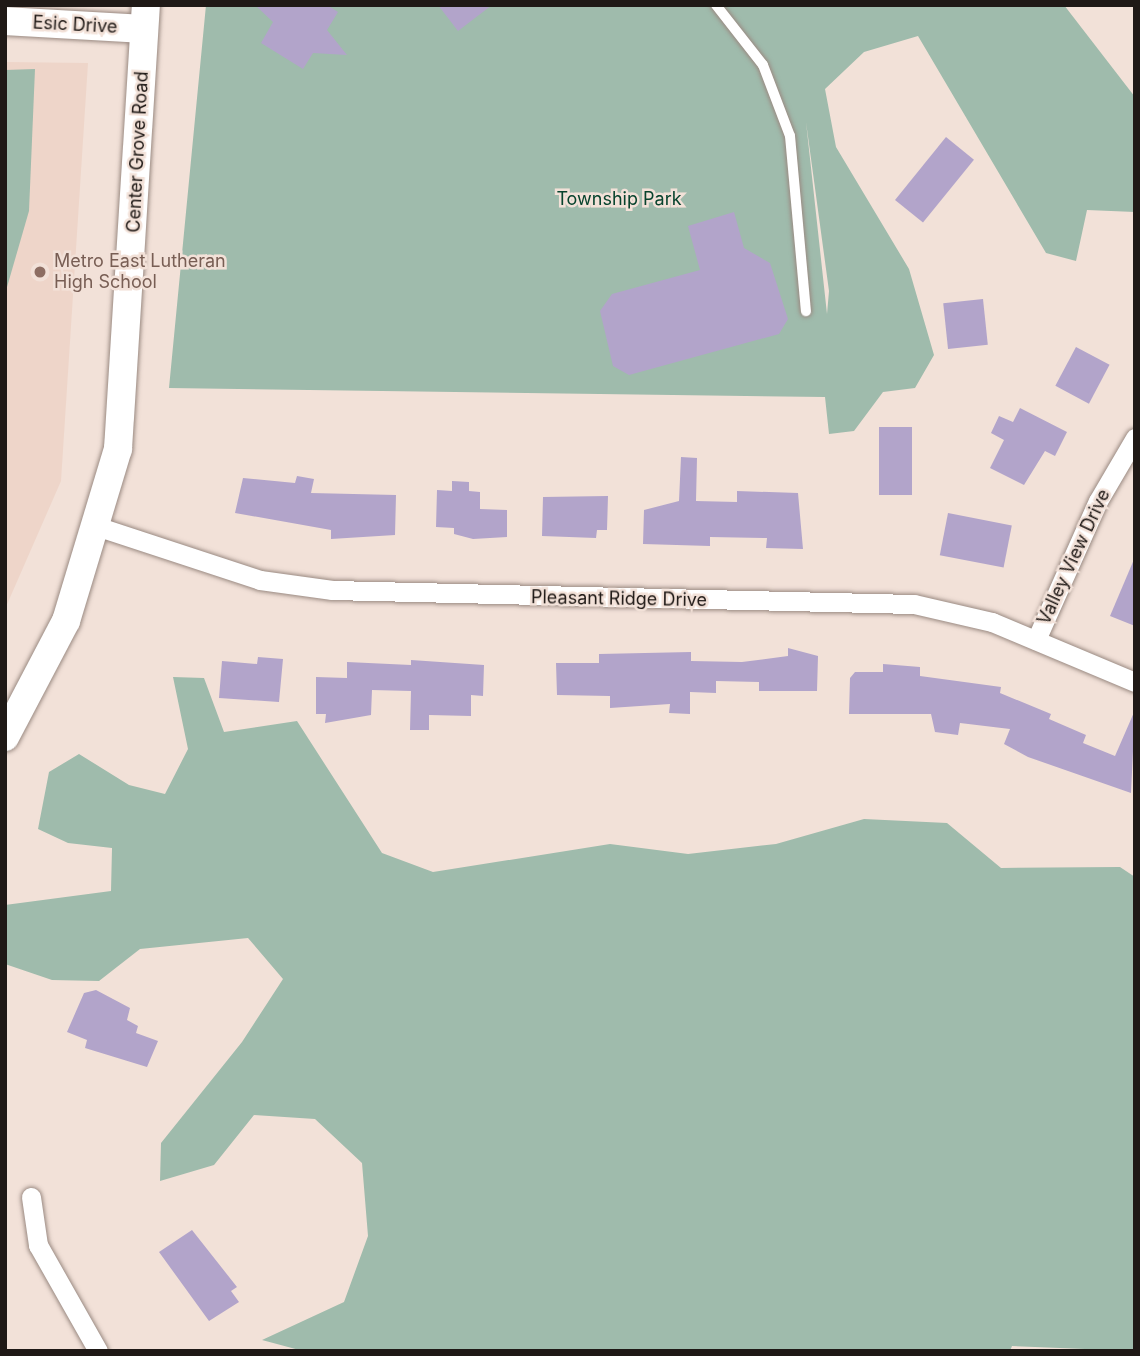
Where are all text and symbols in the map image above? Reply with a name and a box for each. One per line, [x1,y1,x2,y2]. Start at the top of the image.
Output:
street label: Esic Drive [32,12,118,38]
street label: Center Grove Road [123,71,153,233]
park label: Township Park [556,188,682,210]
place label: Metro East Lutheran High School [54,251,226,294]
marker: Metro East Lutheran High School [32,264,48,280]
street label: Valley View Drive [1033,486,1115,628]
street label: Pleasant Ridge Drive [531,587,707,611]

